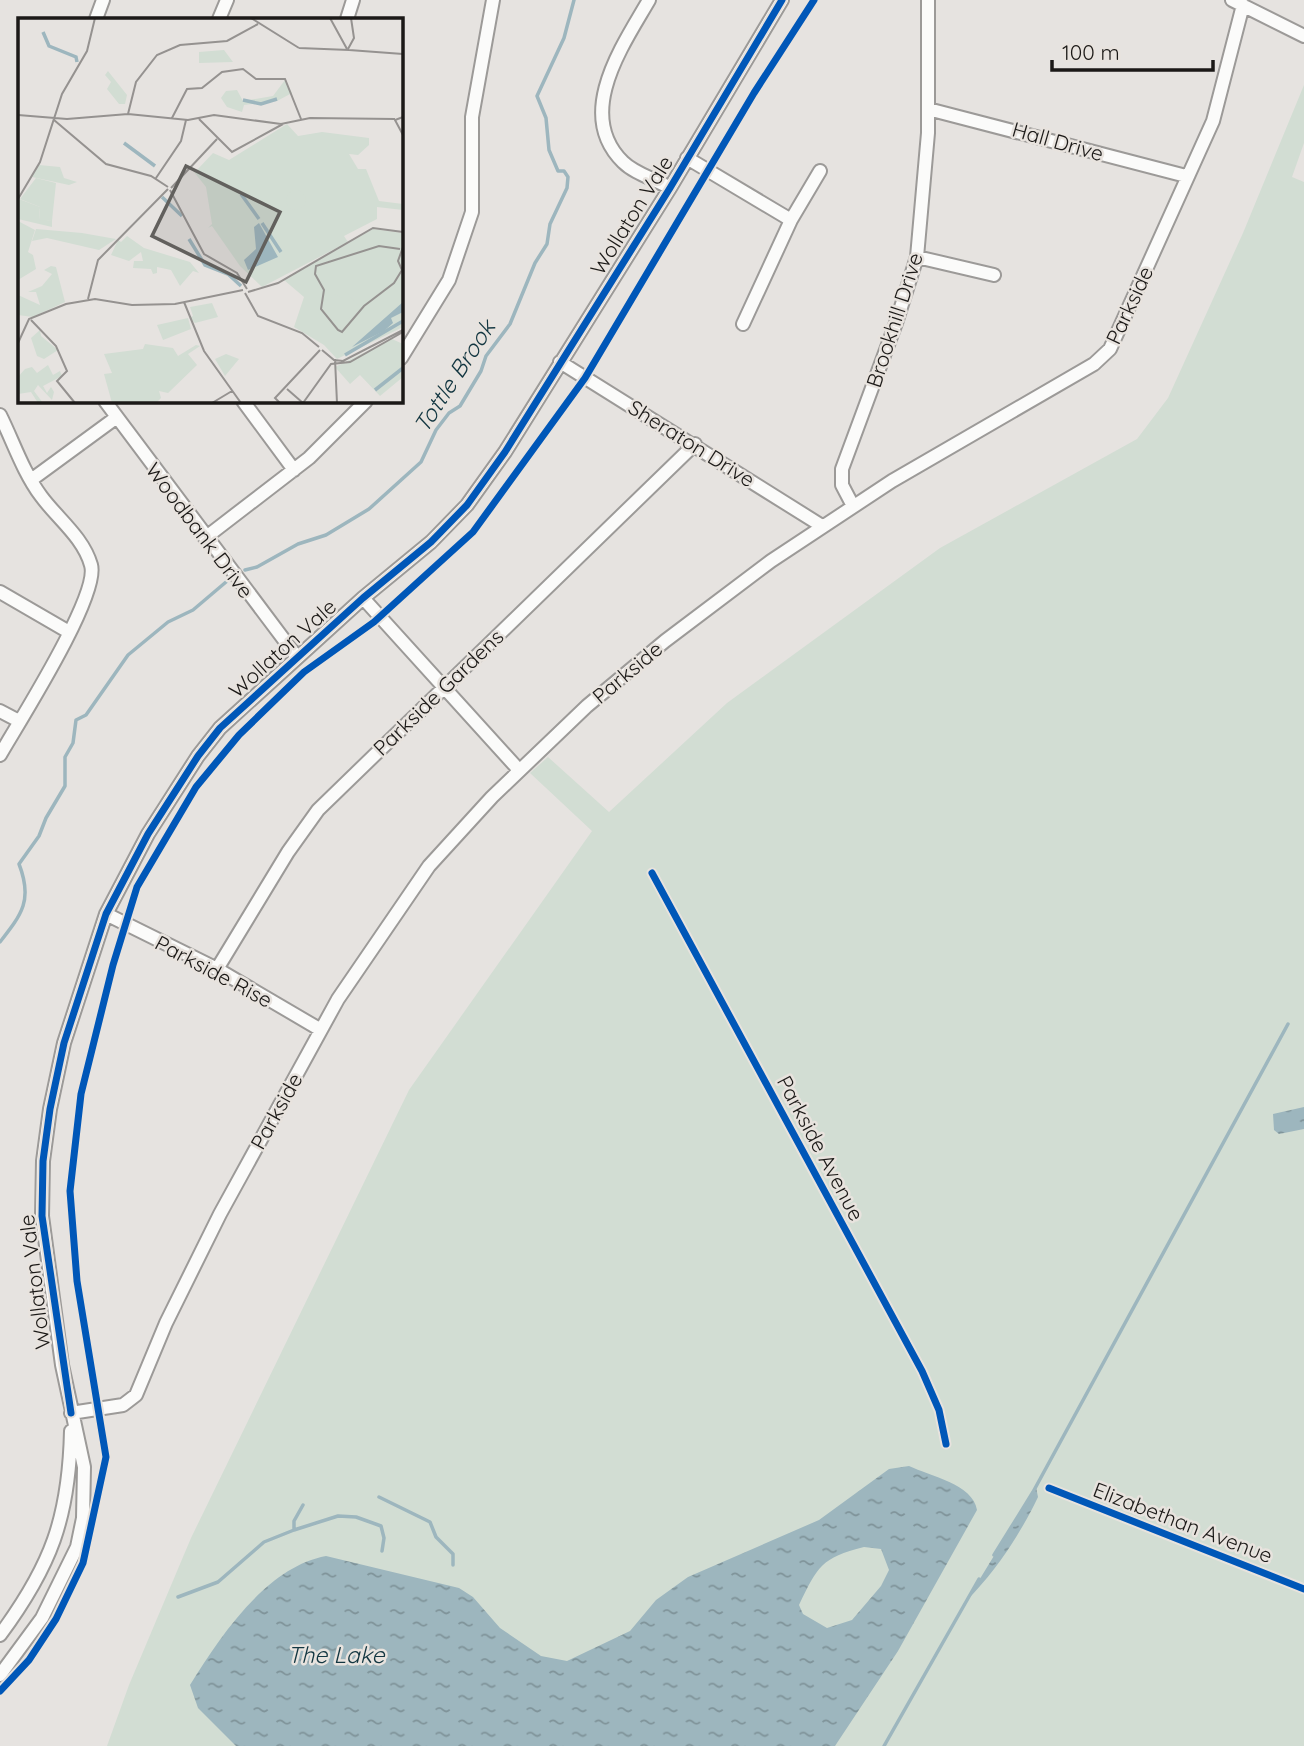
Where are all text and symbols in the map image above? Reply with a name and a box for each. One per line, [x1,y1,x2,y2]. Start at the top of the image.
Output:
inset map [18,18,402,402]
scale bar [1052,28,1213,72]
text: 100 m [1062,39,1120,65]
street label: Hall Drive [1009,116,1107,166]
street label: Wollaton Vale [584,151,678,279]
street label: Brookhill Drive [860,249,928,391]
street label: Parkside [1100,262,1158,348]
water label: Tottle Brook [407,313,502,438]
street label: Sheraton Drive [624,394,760,492]
street label: Woodbank Drive [141,457,259,603]
street label: Wollaton Vale [223,593,341,703]
street label: Parkside Gardens [368,623,508,761]
street label: Parkside [587,635,667,709]
street label: Parkside Rise [151,929,277,1013]
street label: Parkside [244,1068,308,1154]
street label: Parkside Avenue [772,1071,870,1225]
street label: Wollaton Vale [13,1213,55,1351]
street label: Elizabethan Avenue [1090,1476,1276,1568]
water label: The Lake [287,1640,386,1669]

